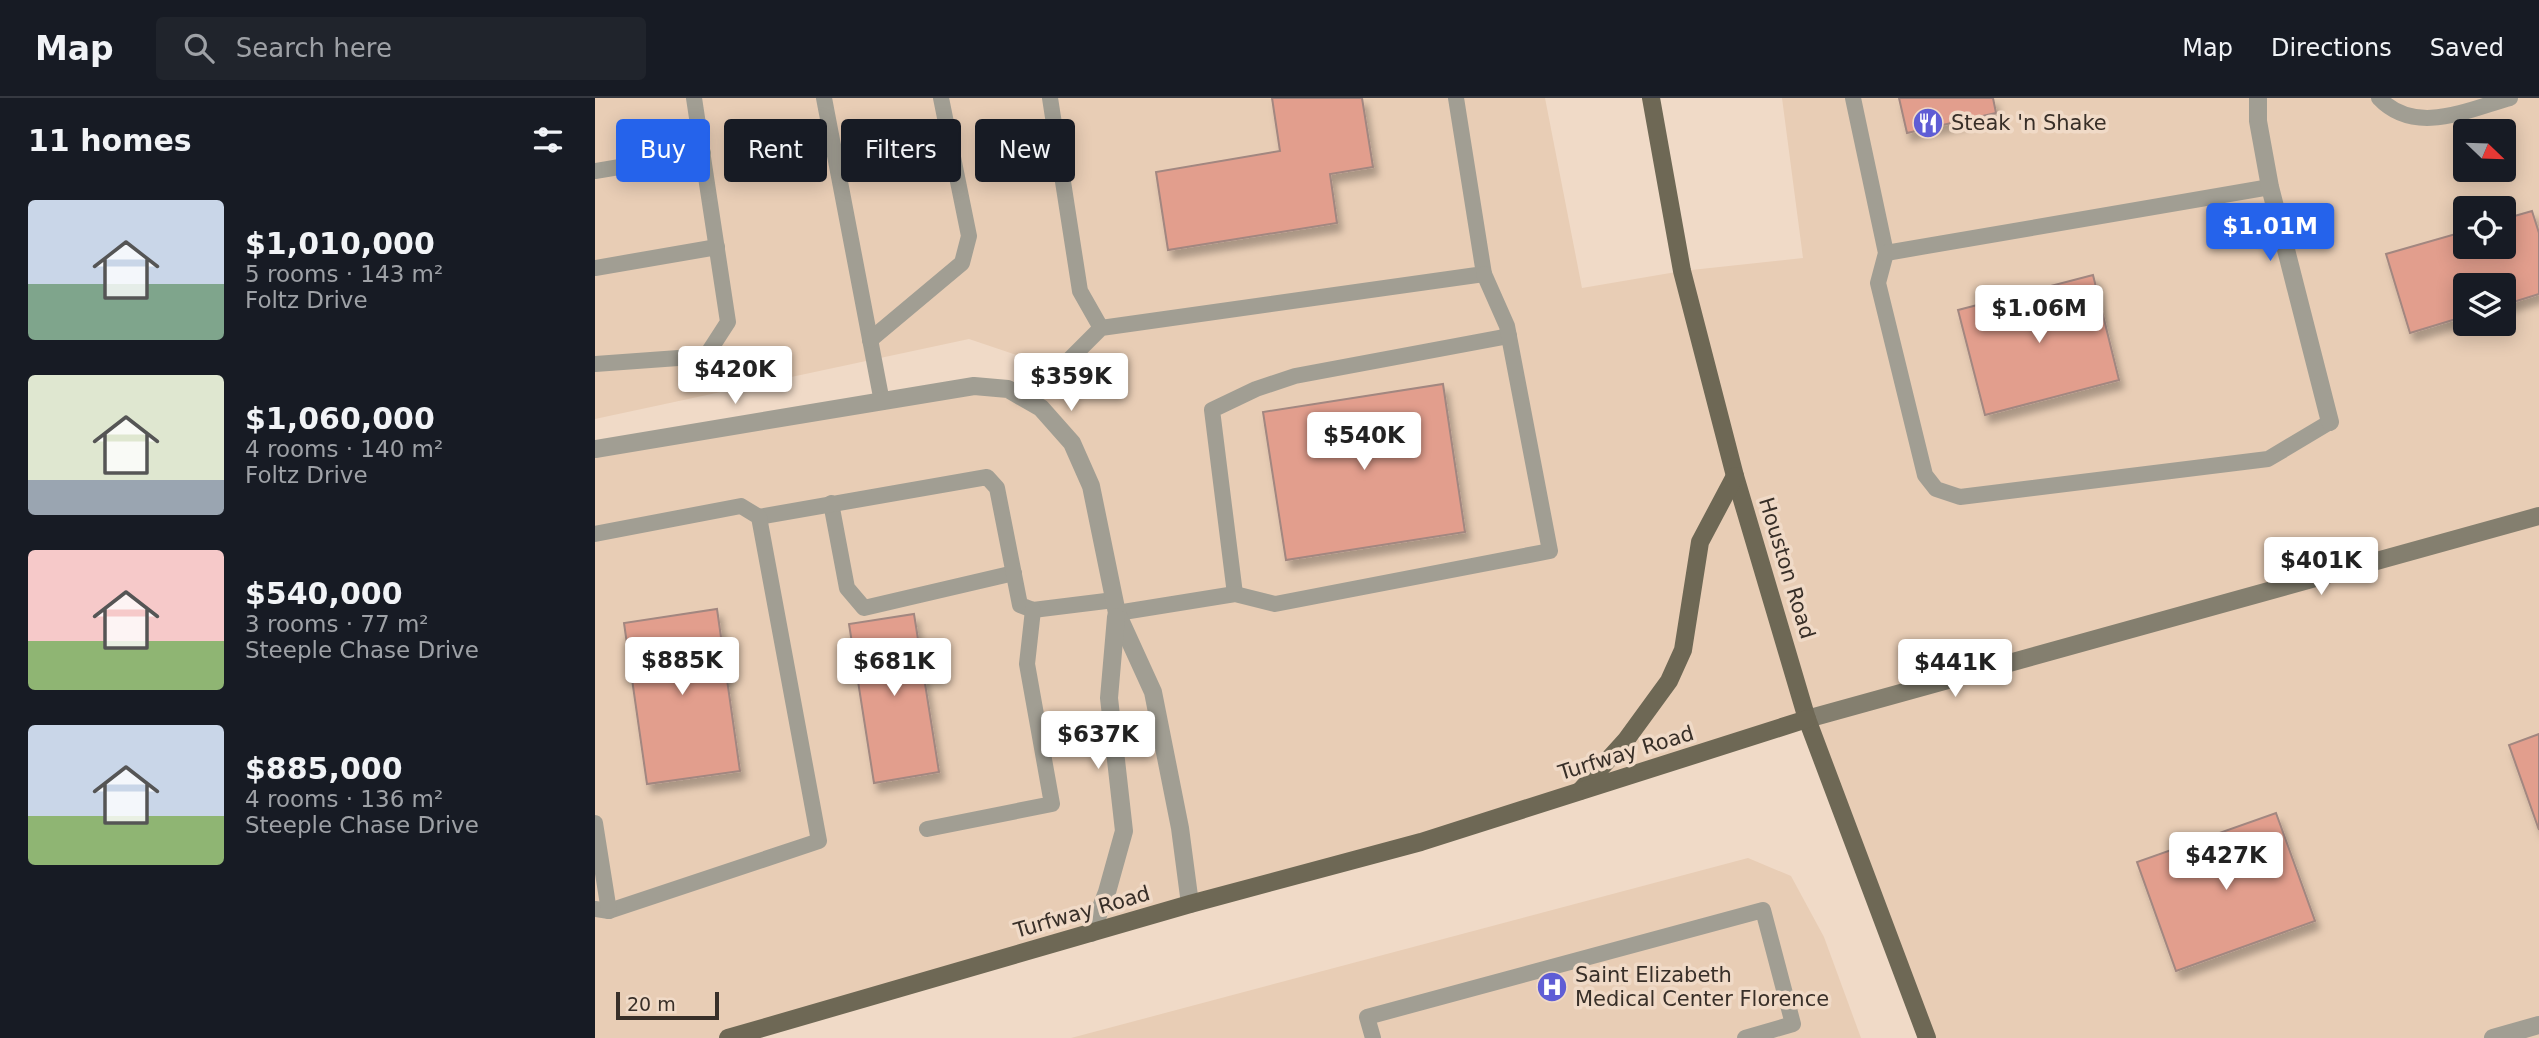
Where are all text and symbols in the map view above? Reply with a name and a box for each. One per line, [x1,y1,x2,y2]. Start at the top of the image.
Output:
search box [156,17,646,80]
text: Map [35,29,114,68]
icon: search [180,29,218,67]
text: Search here [236,33,392,63]
text: Map [2182,34,2233,62]
text: Directions [2271,34,2392,62]
text: Saved [2430,34,2504,62]
restaurant icon: Steak 'n Shake [1911,106,1945,140]
place label: Steak 'n Shake [1951,111,2107,135]
chip: Buy [616,119,710,182]
chip: Rent [724,119,827,182]
chip: Filters [841,119,961,182]
chip: New [975,119,1075,182]
north arrow [2453,119,2517,182]
map controls [2453,119,2516,336]
icon: filters [529,121,567,159]
text: 11 homes [28,123,192,158]
button: locate [2453,196,2516,259]
pin: $1.01M [2213,204,2327,263]
text: $1.01M [2222,213,2318,239]
text: $1,010,000 [245,226,435,261]
icon: home [84,228,168,312]
text: 5 rooms · 143 m² [245,261,443,287]
button: layers [2453,273,2516,336]
pin: $1.06M [1982,286,2096,345]
text: Foltz Drive [245,287,368,313]
text: $1.06M [1991,295,2087,321]
pin: $420K [686,346,784,406]
pin: $359K [1022,354,1120,413]
text: $420K [694,356,776,382]
text: $359K [1030,363,1112,389]
text: $1,060,000 [245,401,435,436]
icon: home [84,403,168,487]
pin: $540K [1315,412,1413,472]
text: $540K [1323,422,1405,448]
text: 4 rooms · 140 m² [245,436,443,462]
text: Foltz Drive [245,462,368,488]
street label: Houston Road [1754,494,1820,642]
pin: $401K [2272,538,2370,597]
text: $401K [2280,547,2362,573]
text: $540,000 [245,576,403,611]
icon: home [84,578,168,662]
text: 3 rooms · 77 m² [245,611,429,637]
text: Steeple Chase Drive [245,637,479,663]
pin: $885K [633,638,731,697]
pin: $681K [845,638,943,698]
pin: $441K [1906,640,2004,699]
text: $885K [641,647,723,673]
text: $681K [853,648,935,674]
text: $441K [1914,649,1996,675]
pin: $637K [1049,712,1147,771]
text: $637K [1057,721,1139,747]
street label: Turfway Road [1554,721,1697,785]
text: $885,000 [245,751,403,786]
icon: home [84,753,168,837]
text: 4 rooms · 136 m² [245,786,443,812]
text: Steeple Chase Drive [245,812,479,838]
pin: $427K [2177,832,2275,892]
text: $427K [2185,842,2267,868]
street label: Turfway Road [1010,881,1153,943]
place label: Saint Elizabeth Medical Center Florence [1575,963,1829,1011]
hospital icon: Saint Elizabeth Medical Center Florence [1535,970,1569,1004]
scale bar [616,989,719,1021]
text: 20 m [627,993,676,1015]

